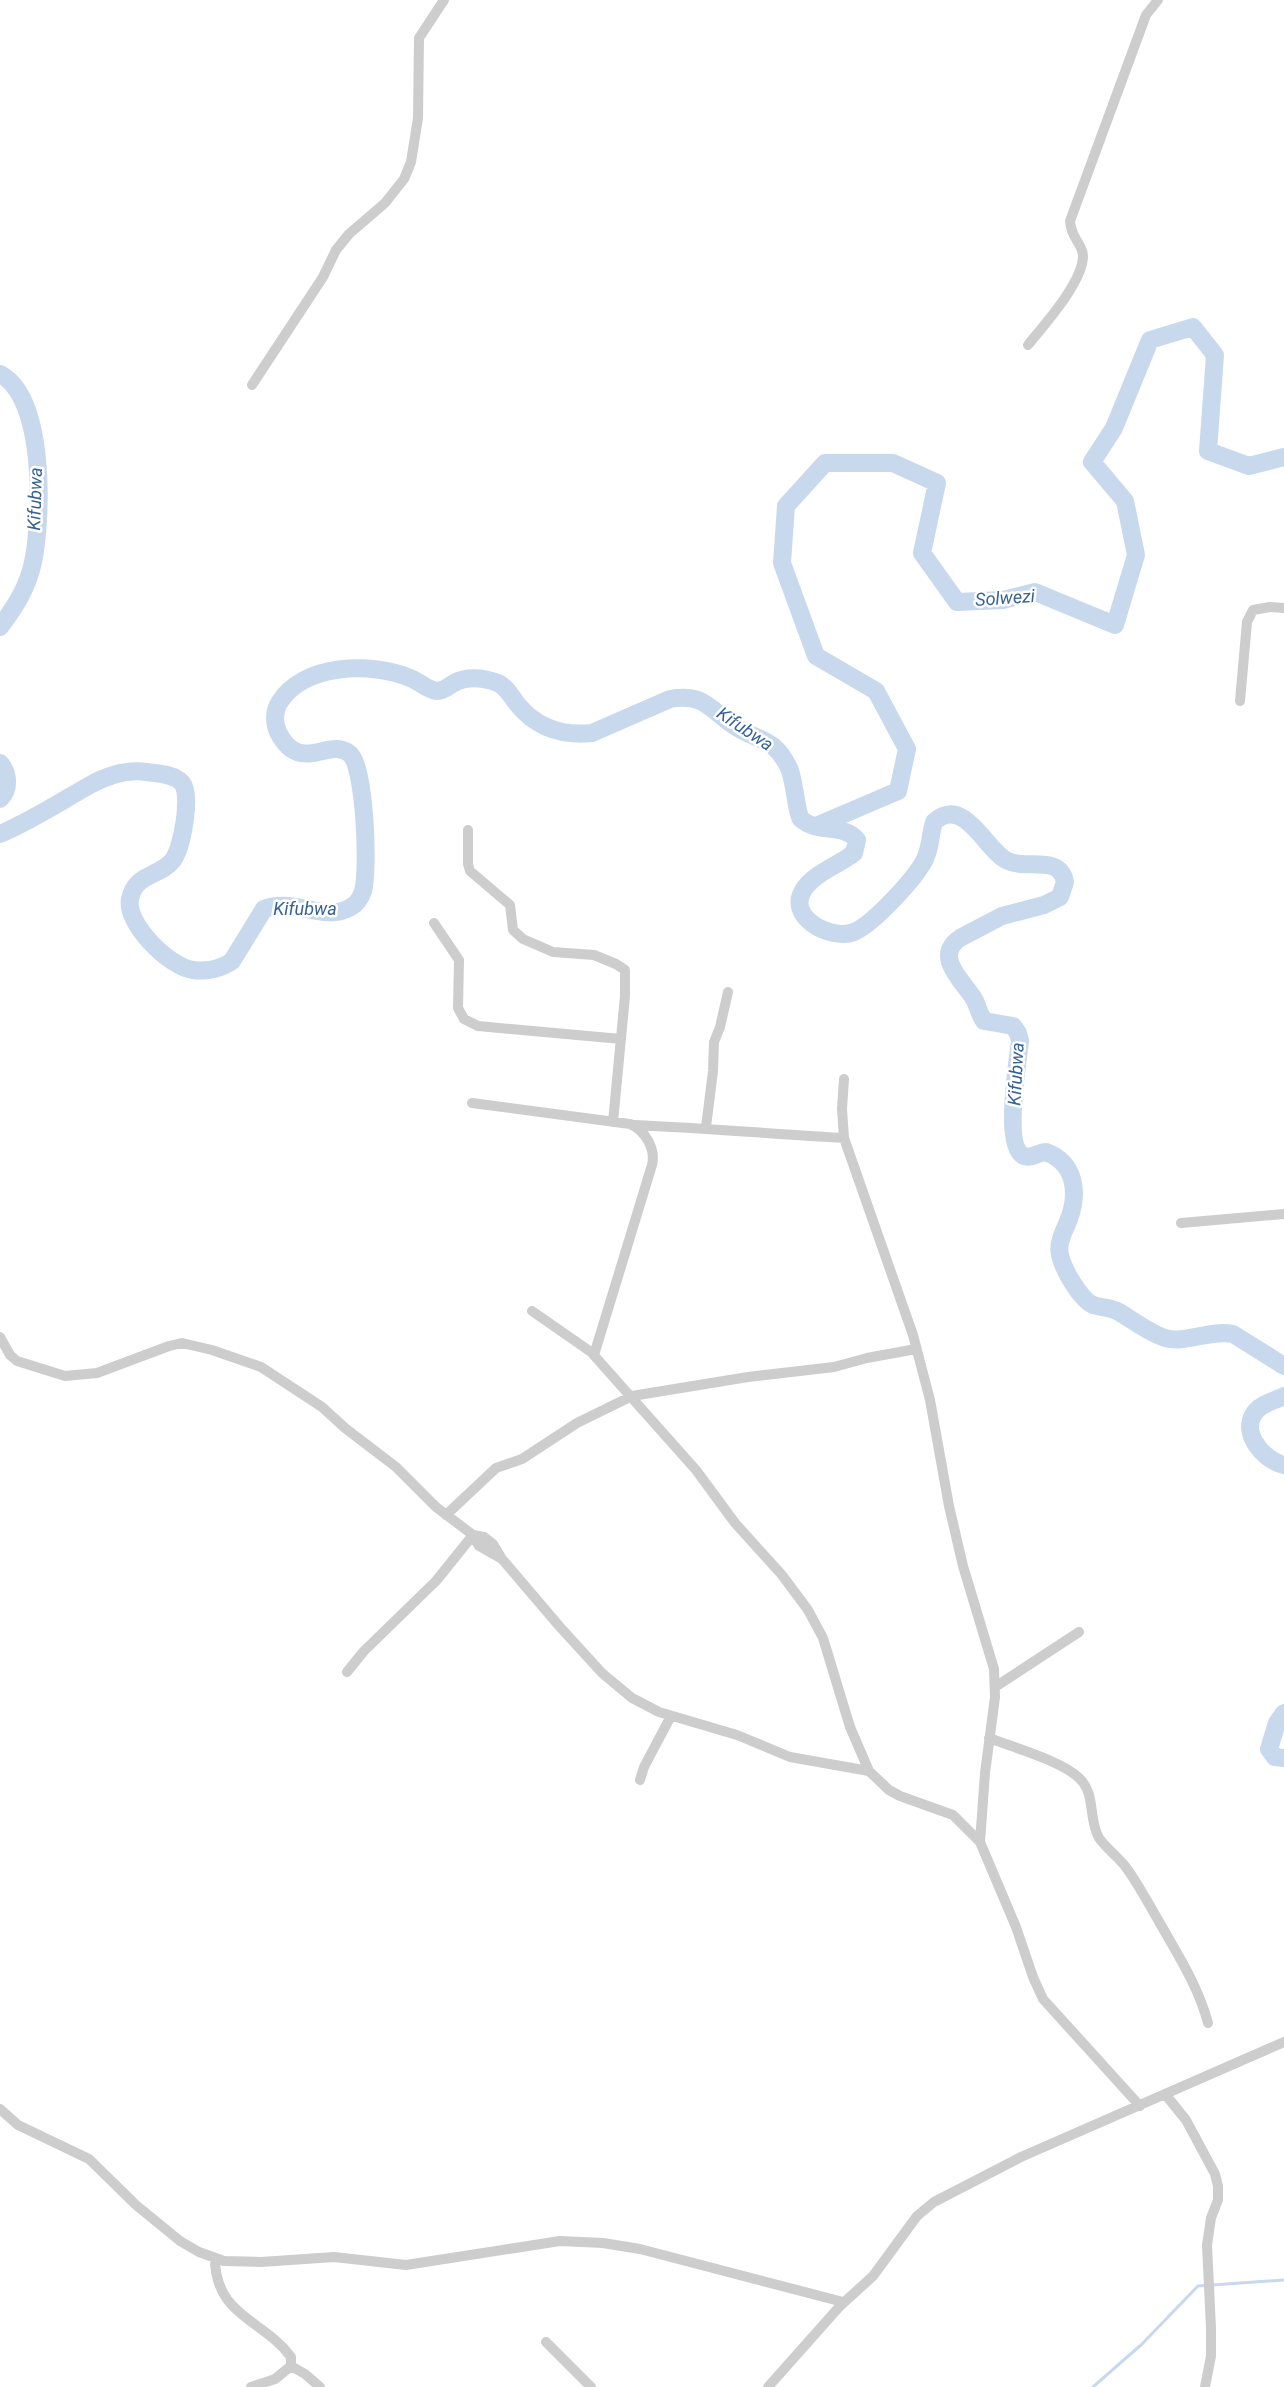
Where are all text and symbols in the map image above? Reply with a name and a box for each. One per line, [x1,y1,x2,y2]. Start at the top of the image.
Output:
water label: Kifubwa [23,467,46,531]
water label: Solwezi [974,585,1036,610]
water label: Kifubwa [713,702,777,755]
water label: Kifubwa [273,898,337,919]
water label: Kifubwa [1003,1042,1028,1106]

